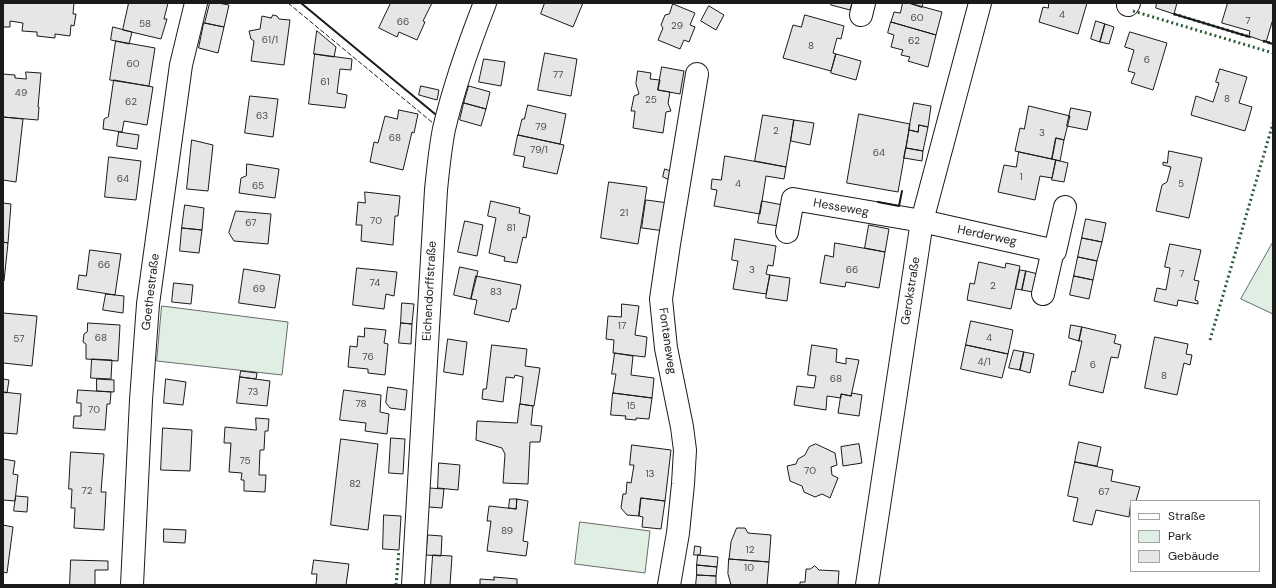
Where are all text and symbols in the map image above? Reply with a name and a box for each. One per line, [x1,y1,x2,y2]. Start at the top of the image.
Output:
house number: 4 [1059,9,1065,21]
house number: 60 [910,12,924,24]
house number: 7 [1245,15,1251,27]
house number: 66 [397,16,409,28]
house number: 58 [139,18,151,30]
house number: 29 [671,20,683,32]
house number: 61/1 [262,34,278,46]
house number: 62 [908,35,920,47]
house number: 8 [808,40,814,52]
house number: 6 [1144,54,1150,66]
house number: 60 [126,58,140,70]
house number: 77 [553,69,563,81]
house number: 61 [320,76,330,88]
house number: 49 [15,87,27,99]
house number: 8 [1224,93,1230,105]
house number: 25 [645,94,657,106]
house number: 62 [125,96,137,108]
house number: 63 [256,110,268,122]
house number: 79 [535,121,547,133]
house number: 2 [773,125,779,137]
house number: 3 [1039,127,1045,139]
house number: 68 [389,132,401,144]
house number: 79/1 [530,144,548,156]
house number: 64 [873,147,885,159]
house number: 1 [1019,171,1023,183]
house number: 64 [117,173,129,185]
house number: 4 [735,178,741,190]
house number: 5 [1178,178,1184,190]
house number: 65 [252,180,264,192]
street label: Hesseweg [812,196,870,220]
house number: 21 [620,207,628,219]
house number: 70 [370,215,382,227]
house number: 67 [245,217,257,229]
house number: 81 [507,222,515,234]
street label: Herderweg [956,223,1018,249]
street label: Eichendorffstraße [420,241,440,341]
street label: Goethestraße [139,253,163,331]
street label: Gerokstraße [898,256,924,326]
house number: 66 [98,259,110,271]
house number: 3 [749,264,755,276]
house number: 66 [846,264,858,276]
house number: 7 [1179,268,1185,280]
house number: 74 [370,277,380,289]
house number: 2 [990,280,996,292]
house number: 69 [253,283,265,295]
house number: 83 [490,286,502,298]
street label: Fontaneweg [655,307,679,375]
house number: 17 [618,320,626,332]
house number: 68 [95,332,107,344]
house number: 4 [986,332,992,344]
house number: 57 [13,333,25,345]
house number: 76 [362,351,374,363]
house number: 4/1 [977,356,991,368]
house number: 6 [1090,359,1096,371]
house number: 8 [1161,370,1167,382]
house number: 68 [830,373,842,385]
house number: 73 [248,386,258,398]
house number: 78 [355,398,367,410]
house number: 15 [626,400,636,412]
house number: 70 [88,404,100,416]
house number: 75 [239,455,251,467]
house number: 70 [804,465,816,477]
house number: 13 [645,468,655,480]
house number: 82 [349,478,361,490]
house number: 72 [82,485,92,497]
house number: 67 [1098,486,1110,498]
legend [1130,500,1260,572]
text: Straße [1168,508,1205,524]
house number: 89 [501,525,513,537]
text: Park [1168,528,1192,544]
house number: 12 [746,544,754,556]
text: Gebäude [1168,548,1219,564]
house number: 10 [744,562,754,574]

